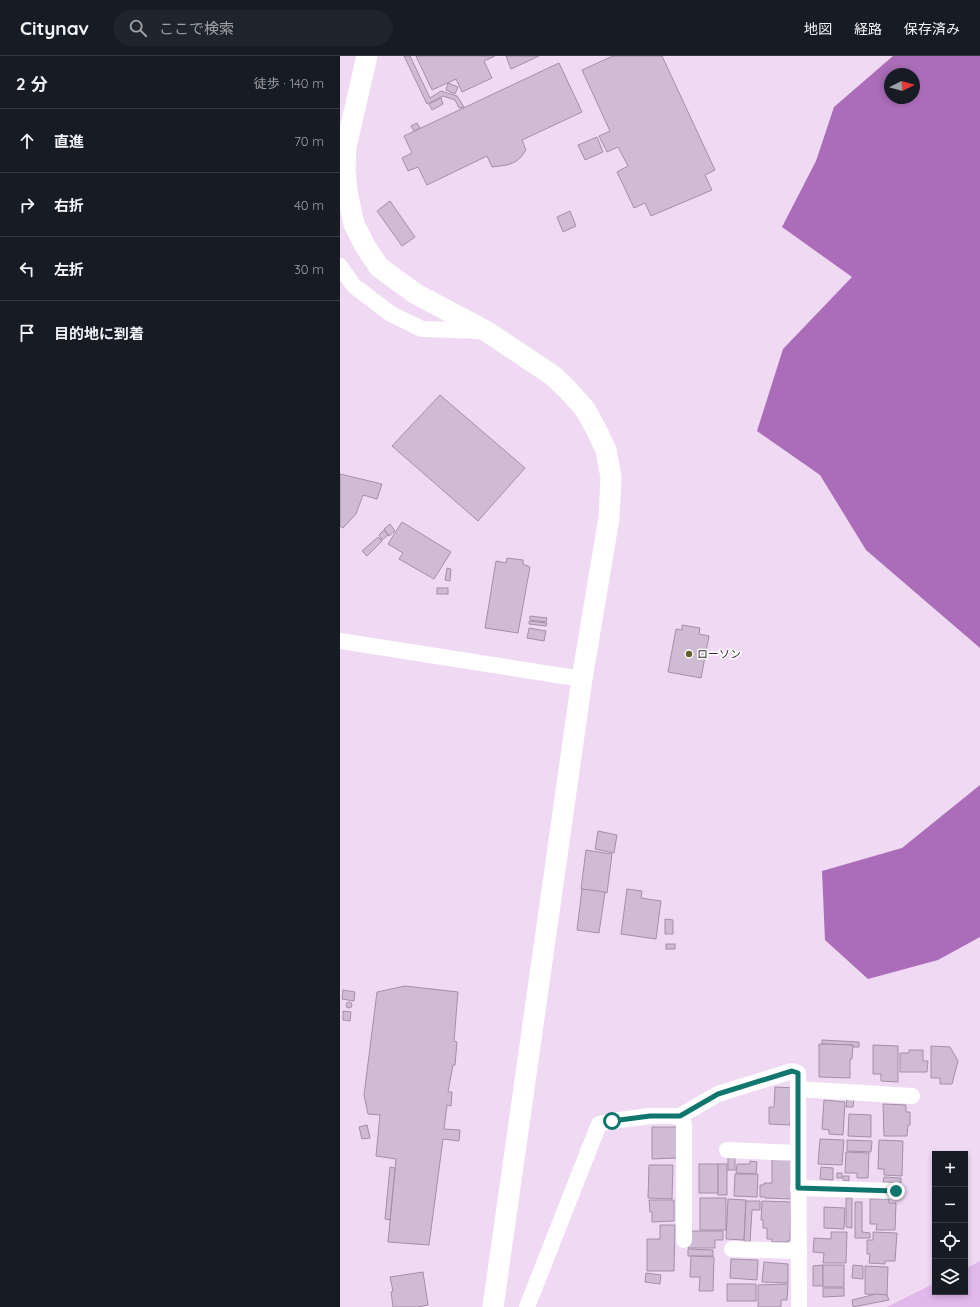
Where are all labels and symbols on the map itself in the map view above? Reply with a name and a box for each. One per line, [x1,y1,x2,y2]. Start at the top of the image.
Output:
north arrow [884,68,920,104]
place label: ローソン [697,647,741,661]
marker: ローソン [684,649,694,659]
route start [603,1112,621,1130]
route end [887,1182,905,1200]

